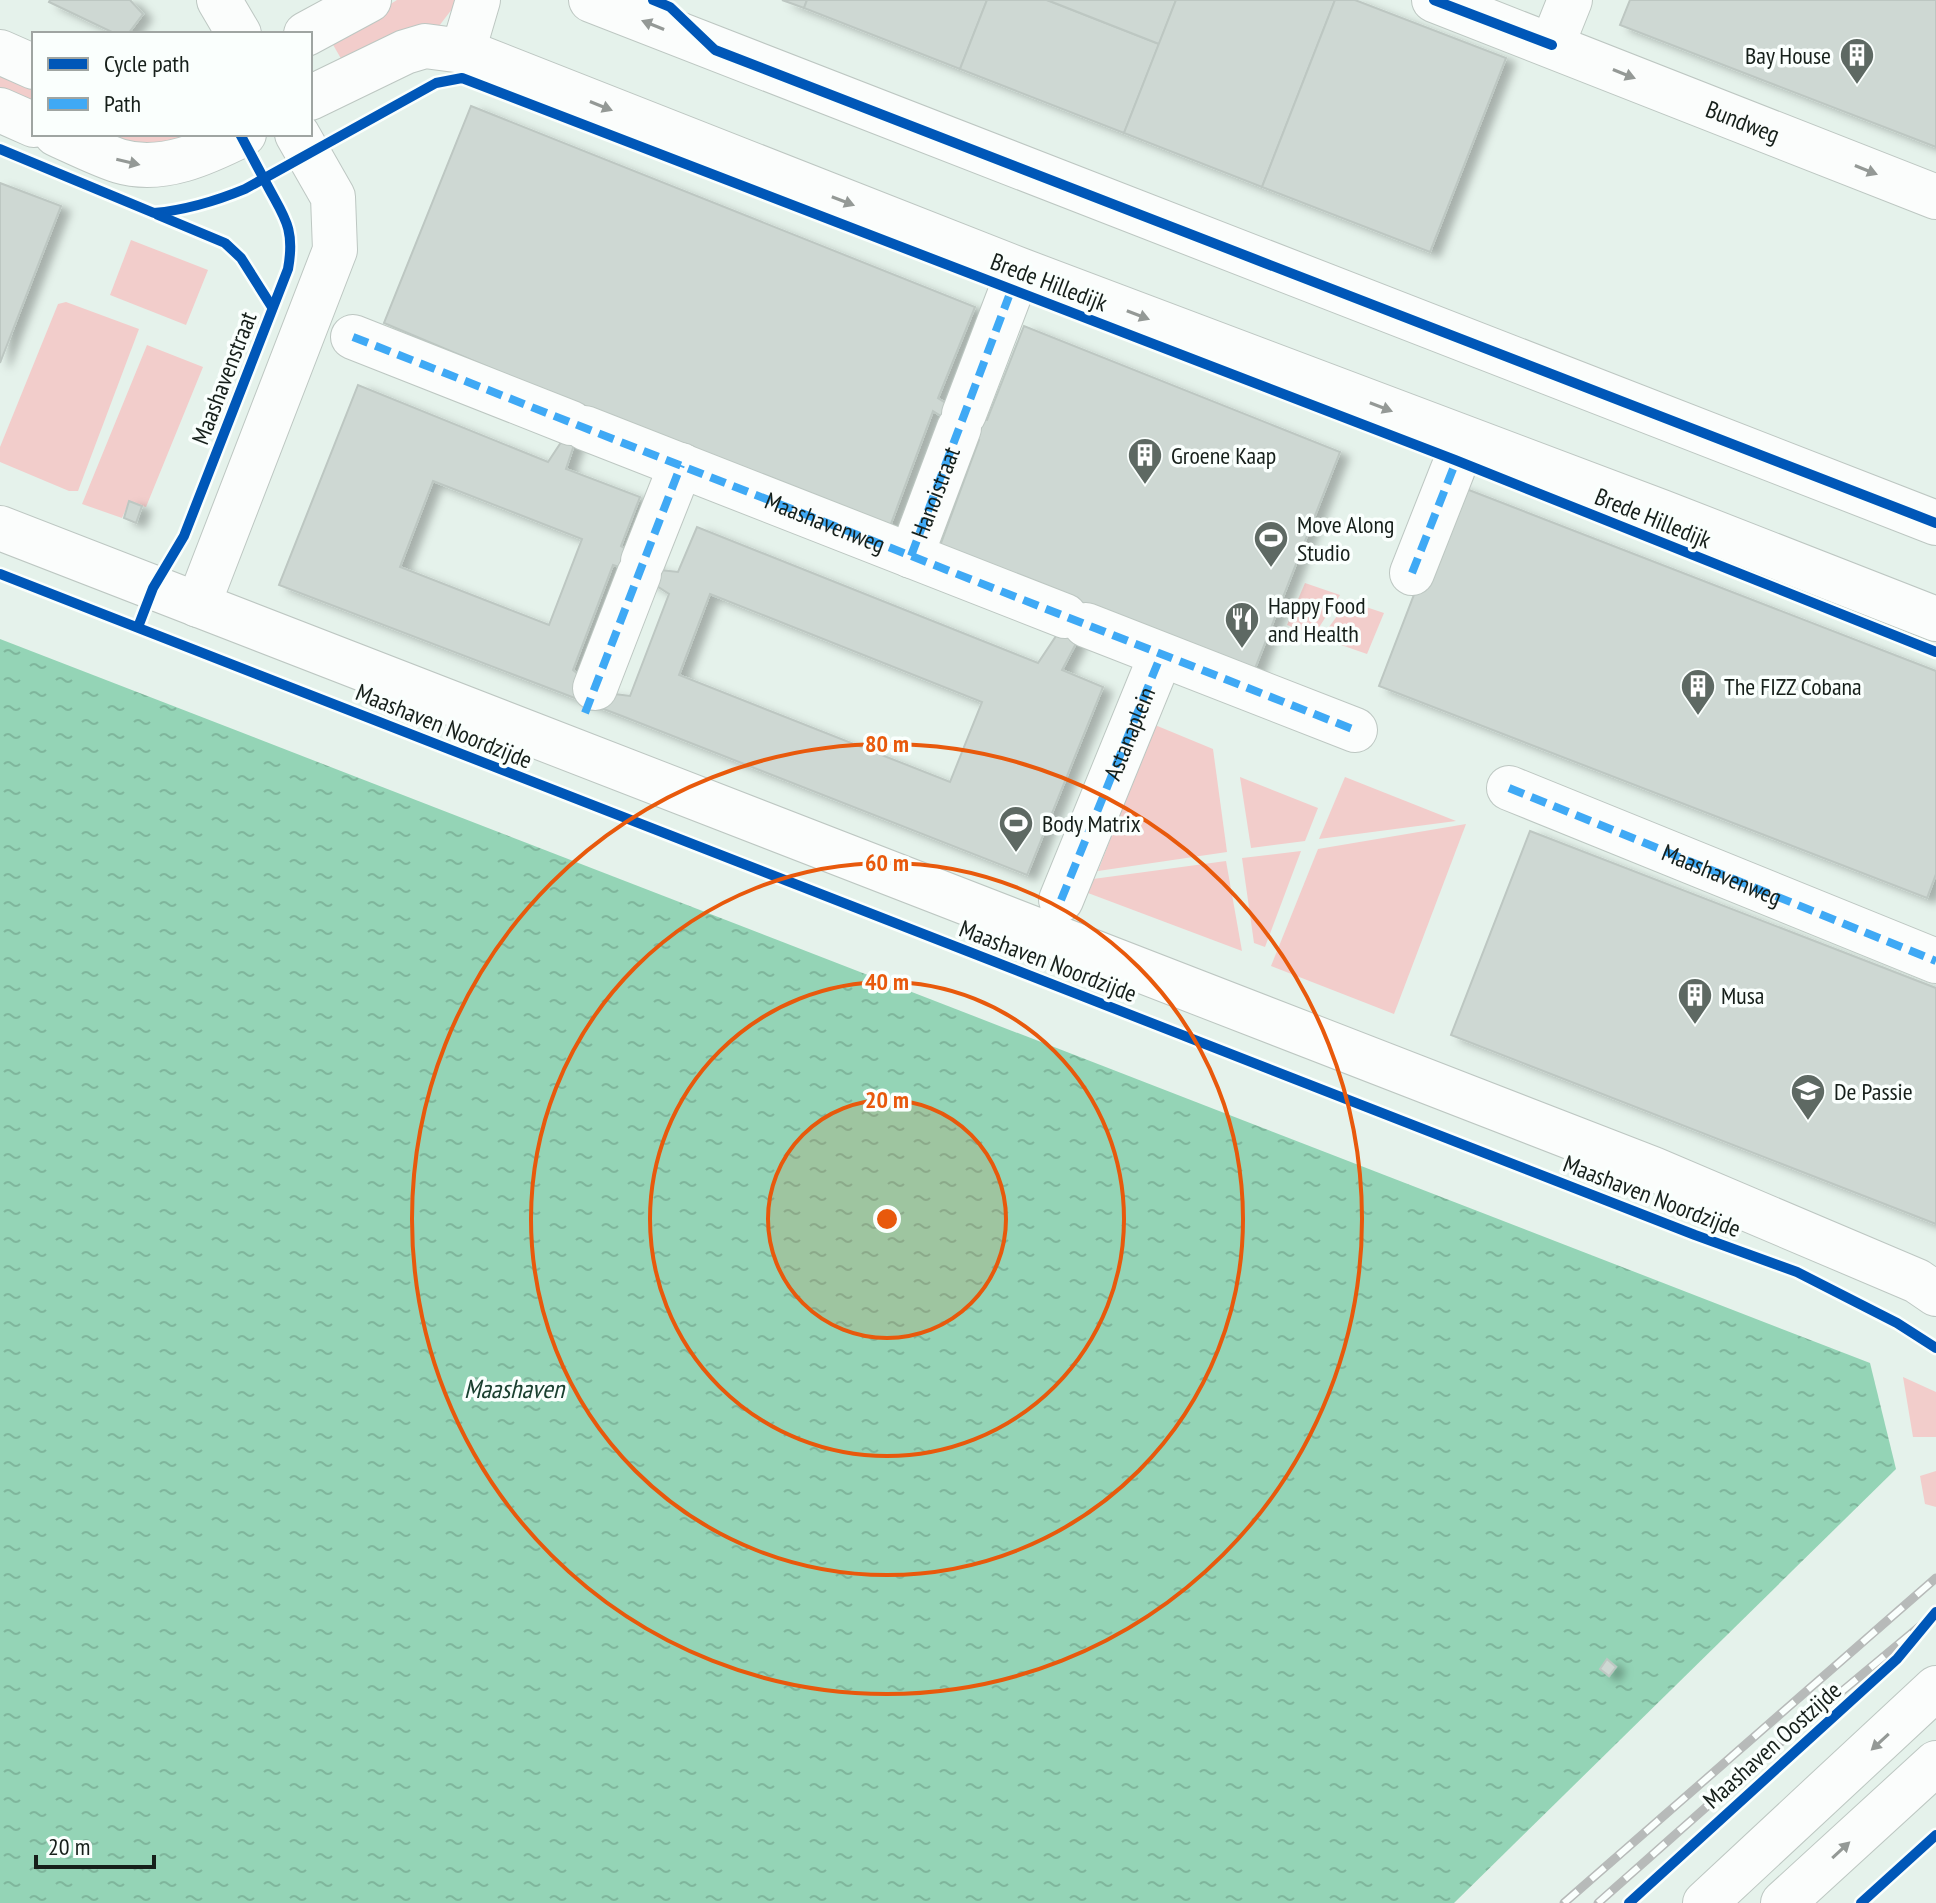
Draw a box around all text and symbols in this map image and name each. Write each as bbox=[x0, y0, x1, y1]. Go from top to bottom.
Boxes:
one-way arrow bbox=[641, 18, 665, 31]
legend bbox=[32, 32, 312, 136]
building icon: Bay House bbox=[1838, 36, 1876, 86]
place label: Bay House bbox=[1745, 40, 1831, 71]
text: Cycle path bbox=[104, 48, 190, 79]
one-way arrow bbox=[1612, 68, 1636, 81]
text: Path bbox=[104, 88, 141, 119]
street label: Bundweg bbox=[1702, 93, 1784, 150]
one-way arrow bbox=[589, 100, 613, 113]
one-way arrow bbox=[116, 156, 141, 169]
one-way arrow bbox=[1854, 164, 1878, 177]
one-way arrow bbox=[831, 195, 855, 208]
street label: Brede Hilledijk bbox=[986, 246, 1112, 319]
street label: Maashavenstraat bbox=[185, 307, 264, 449]
one-way arrow bbox=[1126, 309, 1150, 322]
one-way arrow bbox=[1369, 401, 1393, 414]
building icon: Groene Kaap bbox=[1126, 436, 1164, 486]
place label: Groene Kaap bbox=[1171, 440, 1276, 471]
street label: Hanoistraat bbox=[904, 442, 967, 543]
street label: Brede Hilledijk bbox=[1590, 481, 1716, 556]
street label: Maashavenweg bbox=[761, 485, 890, 560]
place label: Move Along Studio bbox=[1297, 509, 1394, 568]
sports icon: Move Along Studio bbox=[1252, 519, 1290, 569]
place label: Happy Food and Health bbox=[1268, 590, 1366, 649]
restaurant icon: Happy Food and Health bbox=[1223, 600, 1261, 650]
building icon: The FIZZ Cobana bbox=[1679, 667, 1717, 717]
place label: The FIZZ Cobana bbox=[1724, 671, 1862, 702]
street label: Maashaven Noordzijde bbox=[351, 677, 537, 775]
street label: Astanaplein bbox=[1096, 682, 1162, 784]
text: 80 m bbox=[865, 728, 909, 759]
sports icon: Body Matrix bbox=[997, 804, 1035, 854]
place label: Body Matrix bbox=[1042, 808, 1141, 839]
street label: Maashavenweg bbox=[1658, 836, 1787, 913]
text: 60 m bbox=[865, 847, 909, 878]
street label: Maashaven Noordzijde bbox=[955, 913, 1141, 1009]
text: 40 m bbox=[865, 966, 909, 997]
building icon: Musa bbox=[1676, 976, 1714, 1026]
place label: Musa bbox=[1721, 980, 1764, 1011]
school or university icon: De Passie bbox=[1789, 1072, 1827, 1122]
place label: De Passie bbox=[1834, 1076, 1913, 1107]
text: 20 m bbox=[865, 1084, 909, 1115]
street label: Maashaven Noordzijde bbox=[1559, 1148, 1745, 1244]
centre of rings bbox=[873, 1205, 901, 1233]
water label: Maashaven bbox=[464, 1372, 566, 1405]
street label: Maashaven Oostzijde bbox=[1697, 1675, 1847, 1815]
one-way arrow bbox=[1871, 1733, 1890, 1751]
scale bar bbox=[36, 1819, 154, 1869]
text: 20 m bbox=[48, 1831, 90, 1862]
one-way arrow bbox=[1831, 1842, 1850, 1860]

